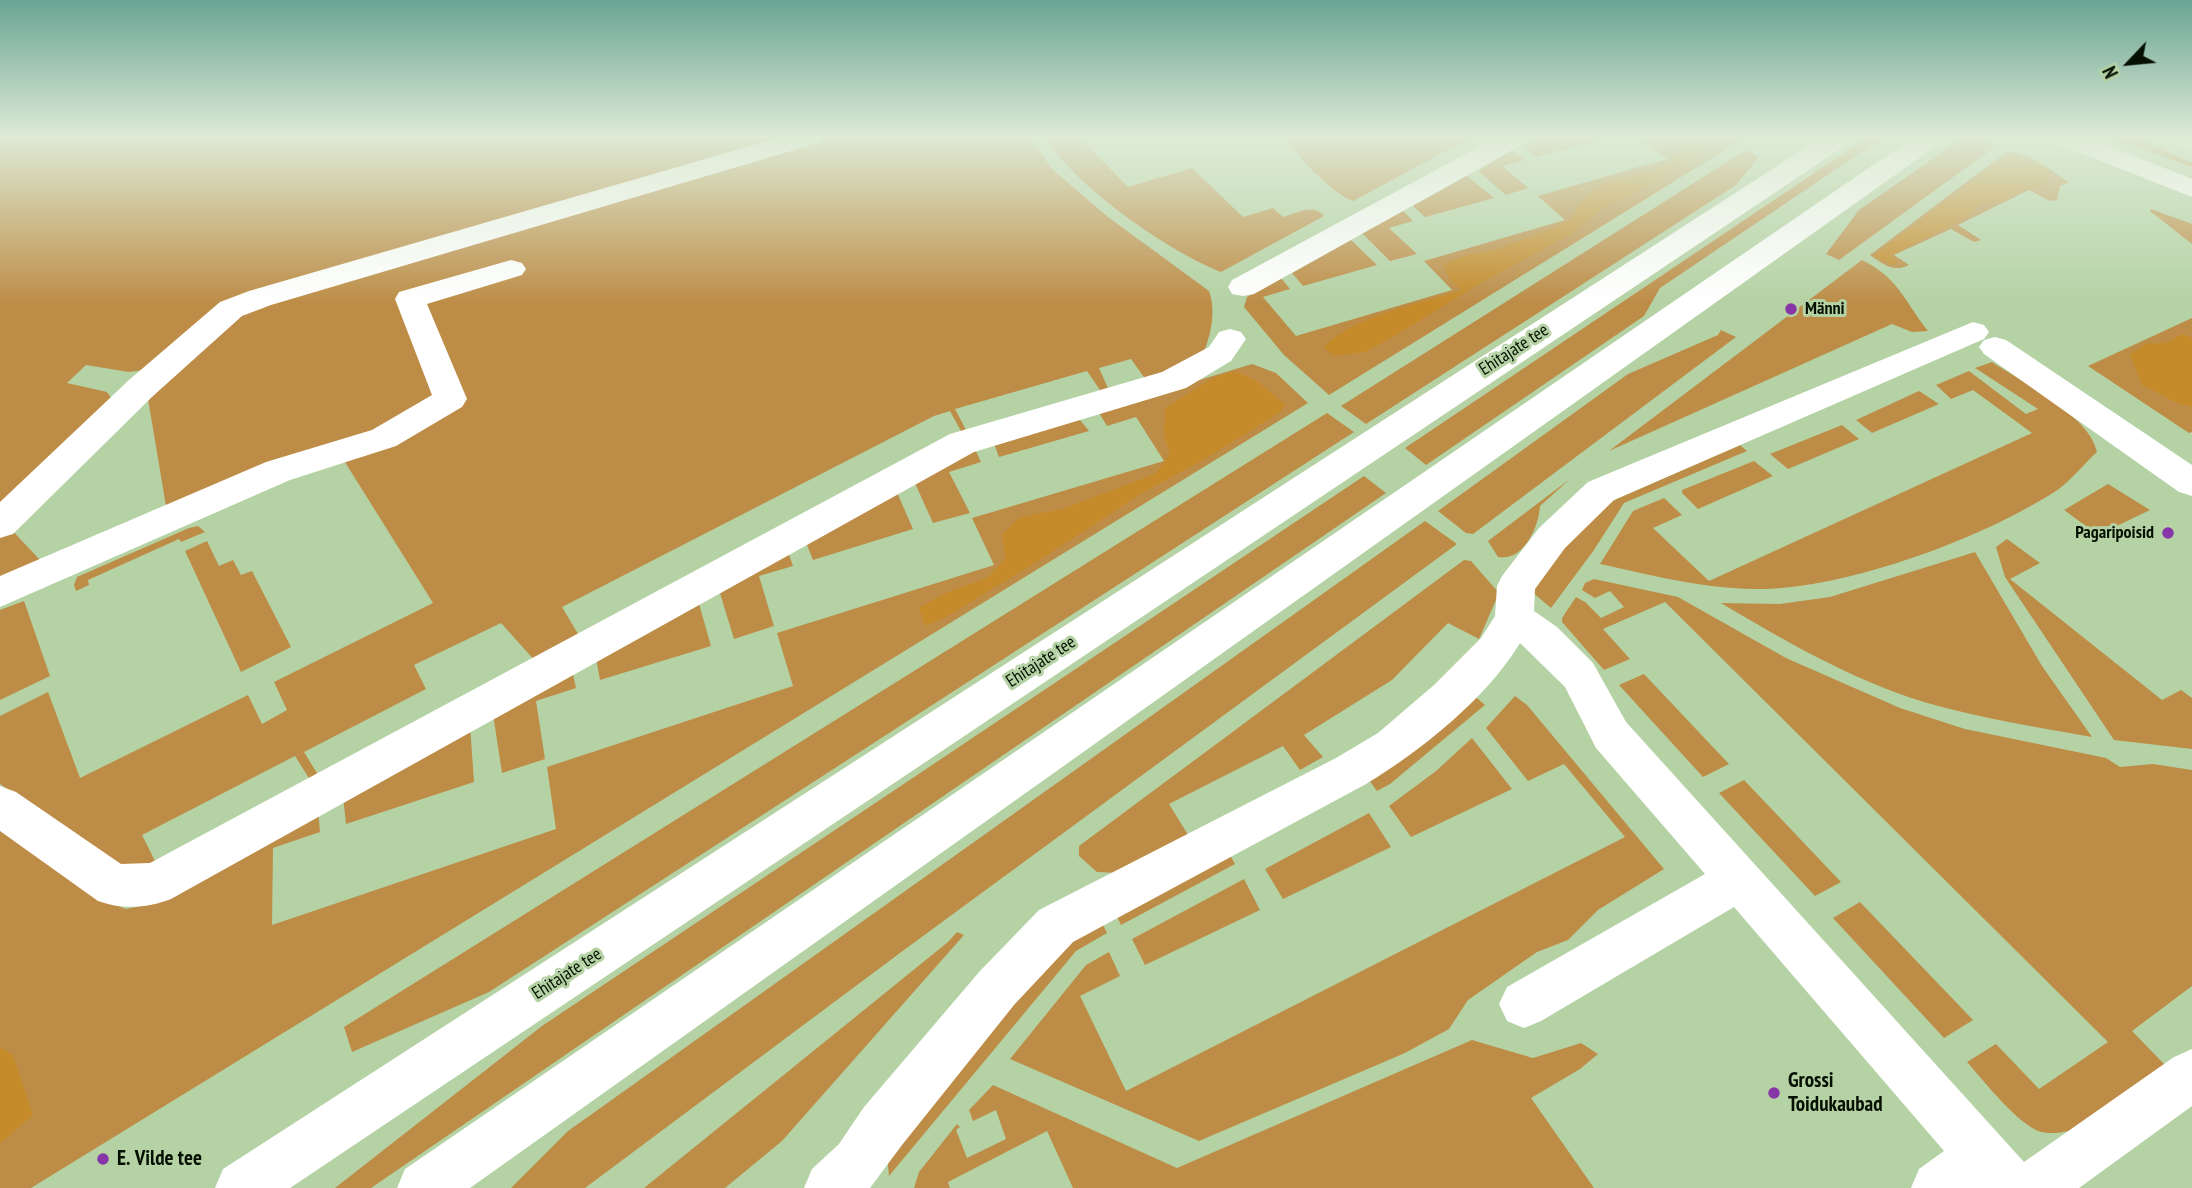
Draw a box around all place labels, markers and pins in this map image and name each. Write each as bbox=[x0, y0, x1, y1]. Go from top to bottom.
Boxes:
place label: Männi bbox=[1805, 298, 1845, 320]
marker: Männi bbox=[1783, 301, 1799, 317]
place label: Pagaripoisid bbox=[2075, 522, 2154, 544]
marker: Pagaripoisid bbox=[2160, 525, 2176, 541]
place label: Grossi Toidukaubad bbox=[1788, 1068, 1883, 1118]
marker: Grossi Toidukaubad bbox=[1766, 1085, 1782, 1101]
place label: E. Vilde tee bbox=[117, 1146, 202, 1172]
marker: E. Vilde tee bbox=[95, 1151, 111, 1167]

